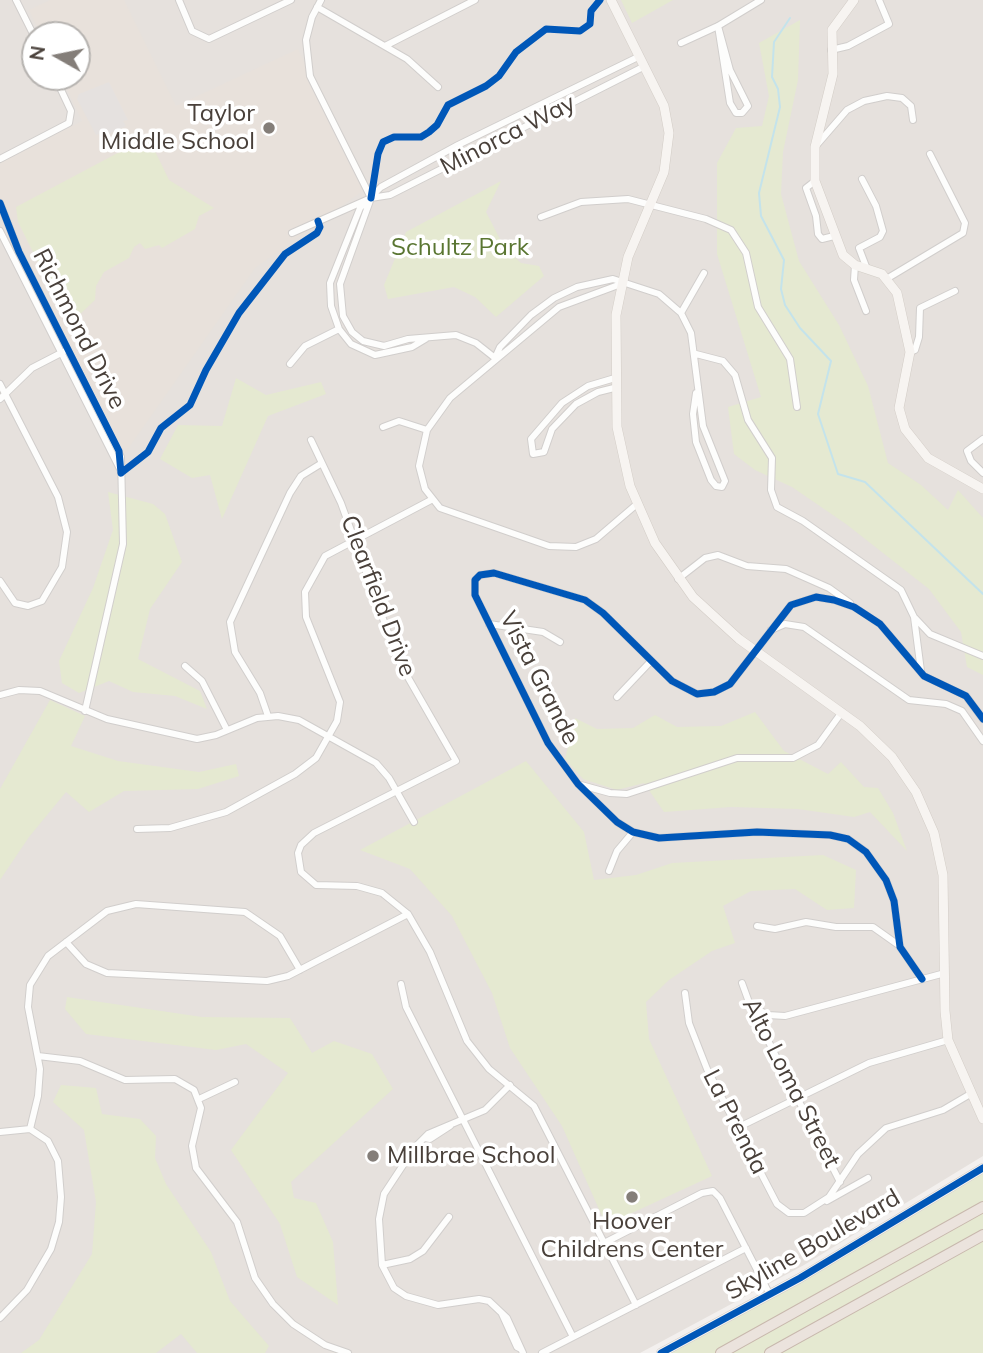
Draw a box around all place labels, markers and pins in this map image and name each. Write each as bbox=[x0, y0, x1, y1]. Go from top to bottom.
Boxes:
place label: Taylor Middle School bbox=[101, 100, 255, 156]
marker: Taylor Middle School bbox=[261, 120, 277, 136]
place label: Millbrae School bbox=[387, 1142, 555, 1170]
marker: Millbrae School bbox=[365, 1148, 381, 1164]
marker: Hoover Childrens Center bbox=[624, 1189, 640, 1205]
place label: Hoover Childrens Center bbox=[541, 1208, 723, 1264]

